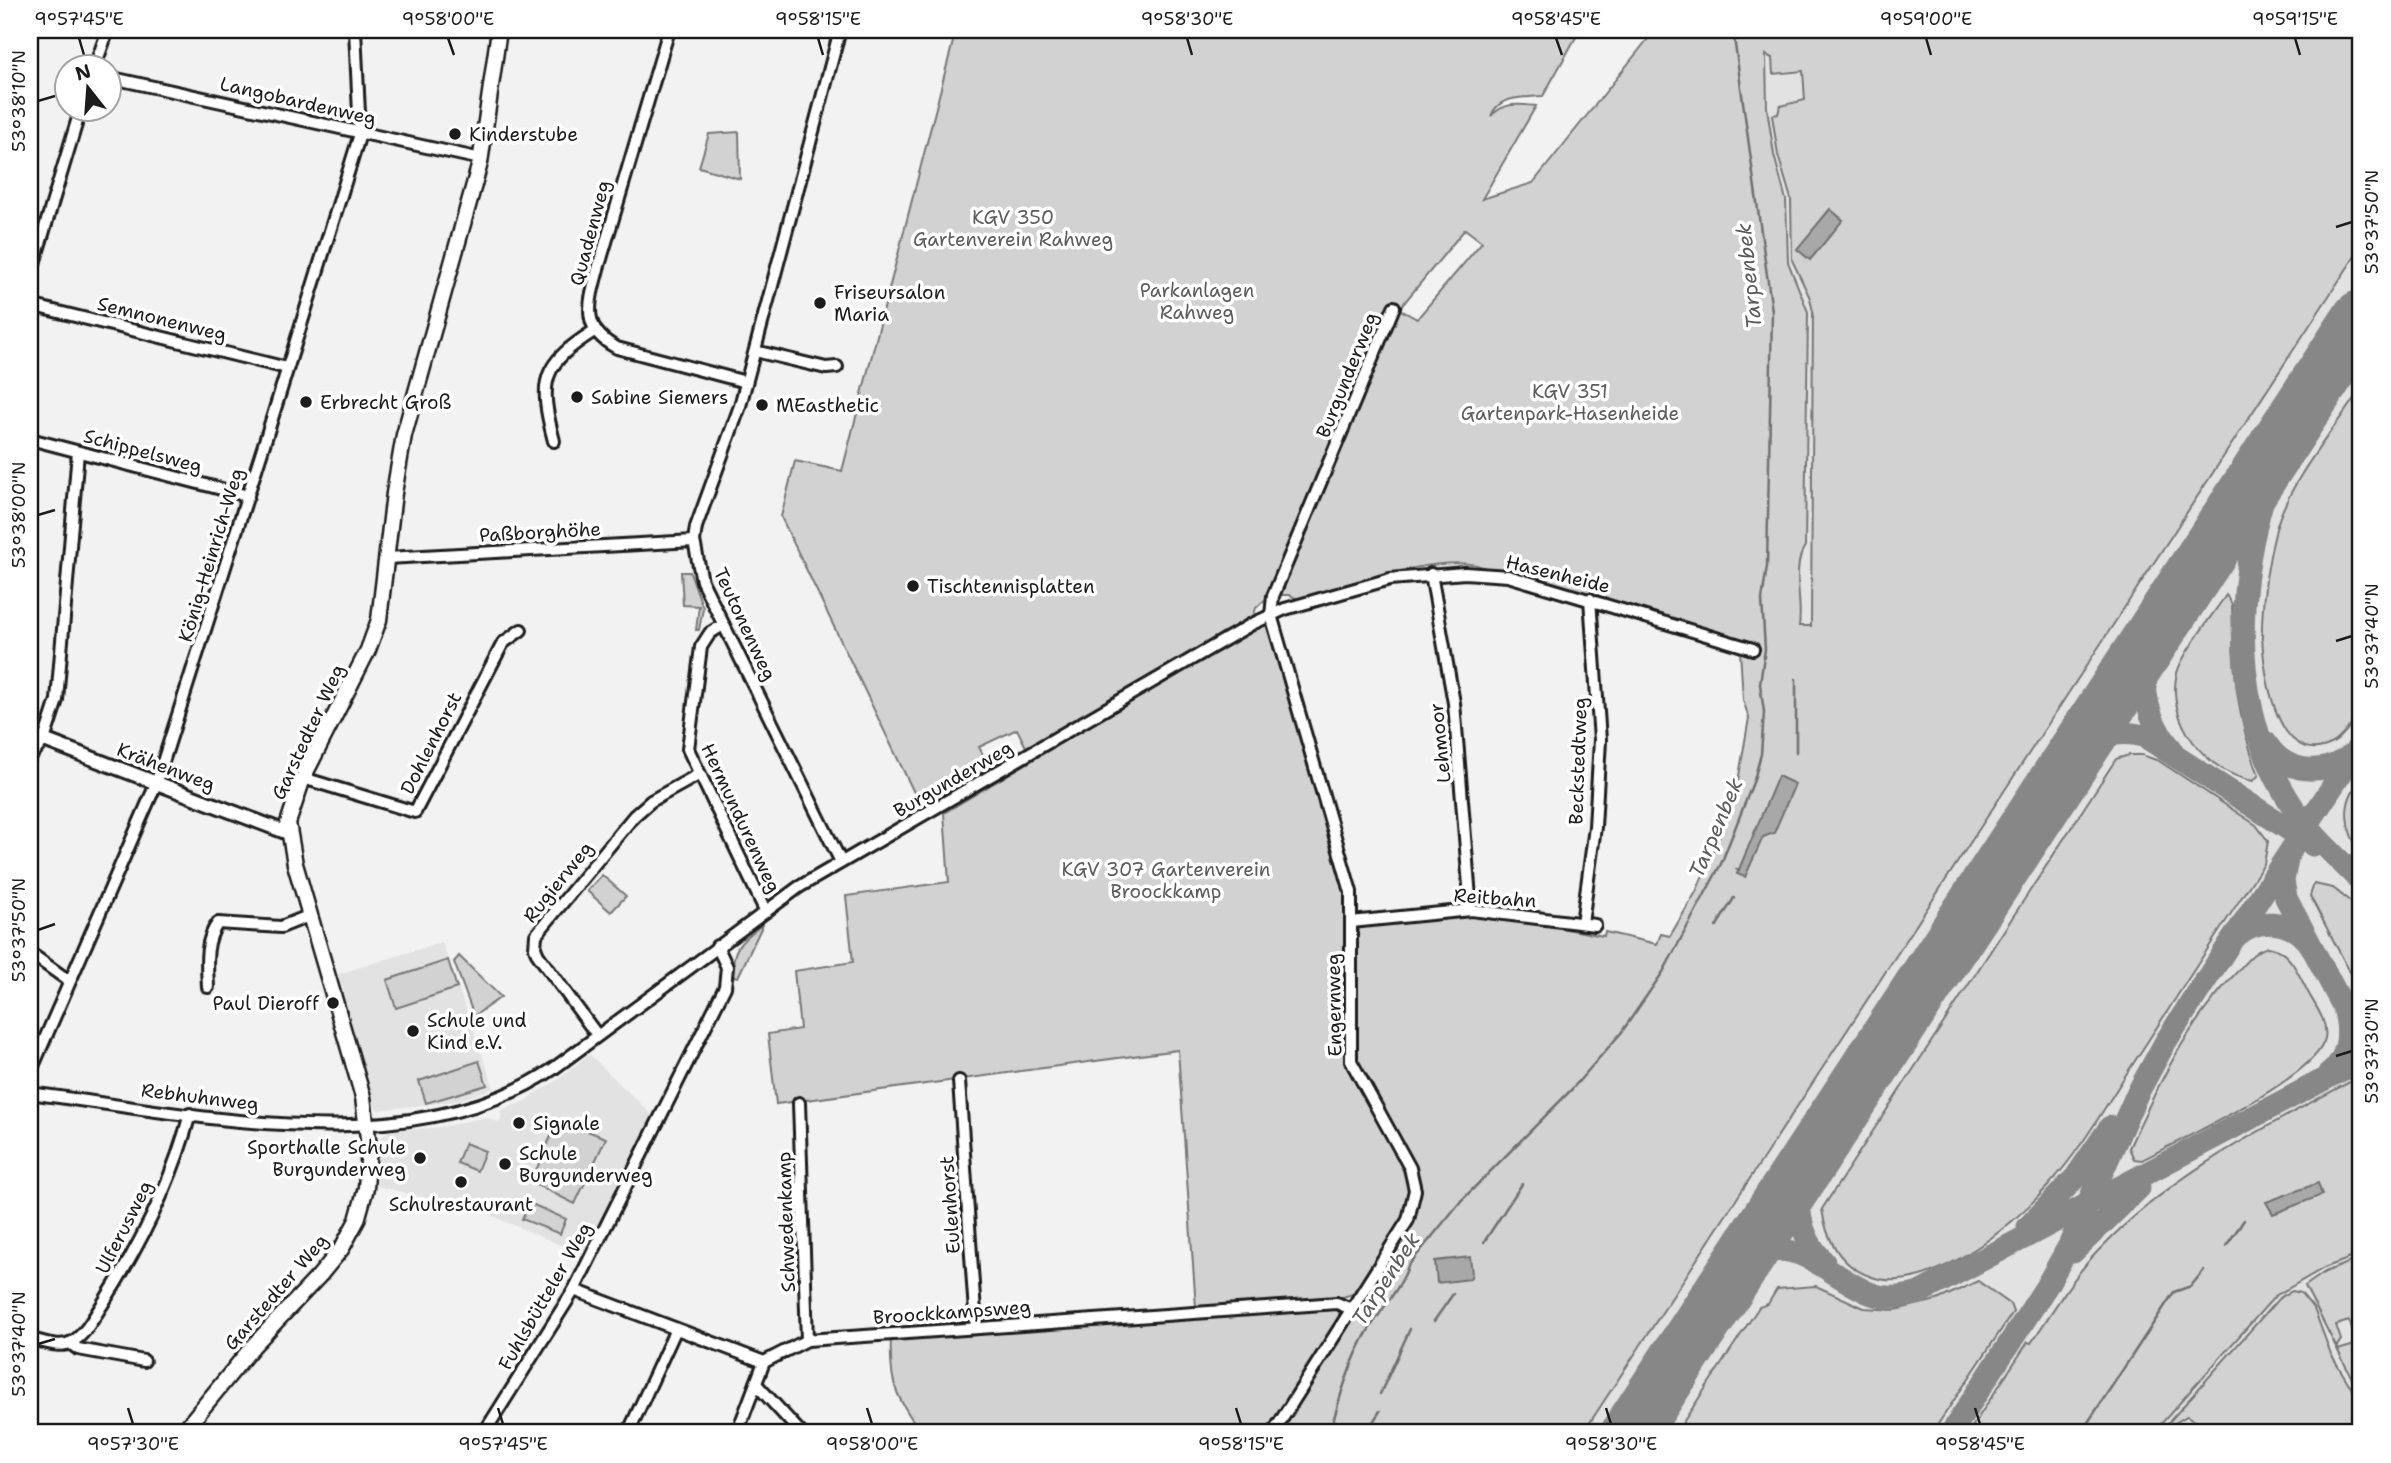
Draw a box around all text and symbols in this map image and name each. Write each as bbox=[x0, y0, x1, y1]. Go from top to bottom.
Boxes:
text: 9°57'45"E bbox=[34, 7, 124, 31]
text: 9°58'00"E bbox=[402, 7, 494, 31]
text: 9°58'15"E bbox=[775, 7, 861, 31]
text: 9°58'30"E bbox=[1141, 7, 1233, 31]
text: 9°58'45"E bbox=[1511, 7, 1601, 31]
text: 9°59'00"E bbox=[1880, 7, 1972, 31]
text: 9°59'15"E bbox=[2252, 7, 2338, 31]
text: 53°38'10"N bbox=[7, 50, 31, 152]
north arrow bbox=[52, 52, 122, 122]
text: N bbox=[72, 58, 94, 86]
street label: Langobardenweg bbox=[217, 71, 379, 131]
place label: Kinderstube bbox=[469, 122, 578, 147]
marker: Kinderstube bbox=[447, 126, 463, 142]
text: 53°37'50"N bbox=[2360, 170, 2384, 274]
street label: Quadenweg bbox=[564, 177, 616, 289]
park label: KGV 350 Gartenverein Rahweg bbox=[913, 205, 1113, 252]
water label: Tarpenbek bbox=[1730, 222, 1768, 330]
park label: Parkanlagen Rahweg bbox=[1140, 278, 1254, 325]
place label: Friseursalon Maria bbox=[834, 280, 945, 327]
street label: Semnonenweg bbox=[95, 291, 229, 347]
marker: Friseursalon Maria bbox=[812, 295, 828, 311]
street label: Burgunderweg bbox=[1310, 308, 1384, 442]
park label: KGV 351 Gartenpark-Hasenheide bbox=[1461, 379, 1679, 426]
place label: Sabine Siemers bbox=[591, 385, 728, 410]
marker: Sabine Siemers bbox=[569, 389, 585, 405]
place label: Erbrecht Groß bbox=[320, 390, 451, 415]
place label: MEasthetic bbox=[776, 393, 879, 418]
marker: Erbrecht Groß bbox=[298, 394, 314, 410]
marker: MEasthetic bbox=[754, 397, 770, 413]
street label: Schippelsweg bbox=[81, 423, 205, 479]
text: 53°38'00"N bbox=[7, 462, 31, 568]
street label: König-Heinrich-Weg bbox=[173, 465, 249, 645]
street label: Paßborghöhe bbox=[478, 516, 602, 548]
street label: Hasenheide bbox=[1503, 549, 1613, 599]
street label: Teutonenweg bbox=[708, 563, 782, 685]
place label: Tischtennisplatten bbox=[927, 574, 1095, 599]
marker: Tischtennisplatten bbox=[905, 578, 921, 594]
text: 53°37'40"N bbox=[2360, 583, 2384, 689]
street label: Garstedter Weg bbox=[266, 660, 350, 804]
street label: Dohlenhorst bbox=[395, 688, 467, 798]
street label: Beckstedtweg bbox=[1563, 697, 1593, 825]
street label: Lehmoor bbox=[1423, 702, 1457, 784]
street label: Burgunderweg bbox=[889, 735, 1017, 823]
street label: Krähenweg bbox=[113, 737, 219, 797]
street label: Hermundurenweg bbox=[695, 739, 787, 897]
water label: Tarpenbek bbox=[1682, 774, 1750, 882]
street label: Rugierweg bbox=[518, 836, 598, 928]
park label: KGV 307 Gartenverein Broockkamp bbox=[1062, 857, 1270, 904]
text: 53°37'50"N bbox=[7, 878, 31, 982]
street label: Reitbahn bbox=[1453, 883, 1537, 913]
street label: Engernweg bbox=[1321, 953, 1347, 1057]
place label: Paul Dieroff bbox=[212, 991, 320, 1016]
marker: Paul Dieroff bbox=[325, 995, 341, 1011]
text: 53°37'30"N bbox=[2360, 998, 2384, 1104]
place label: Schule und Kind e.V. bbox=[427, 1008, 527, 1055]
marker: Schule und Kind e.V. bbox=[405, 1023, 421, 1039]
street label: Rebhuhnweg bbox=[140, 1077, 260, 1117]
place label: Signale bbox=[533, 1111, 600, 1136]
marker: Signale bbox=[511, 1115, 527, 1131]
place label: Sporthalle Schule Burgunderweg bbox=[247, 1135, 406, 1182]
place label: Schule Burgunderweg bbox=[519, 1141, 653, 1188]
marker: Sporthalle Schule Burgunderweg bbox=[412, 1150, 428, 1166]
street label: Schwedenkamp bbox=[771, 1151, 801, 1293]
street label: Eulenhorst bbox=[934, 1155, 966, 1255]
marker: Schule Burgunderweg bbox=[497, 1156, 513, 1172]
marker: Schulrestaurant bbox=[453, 1174, 469, 1190]
street label: Ulferusweg bbox=[90, 1176, 158, 1278]
place label: Schulrestaurant bbox=[389, 1192, 533, 1217]
street label: Fuhlsbütteler Weg bbox=[492, 1218, 598, 1374]
water label: Tarpenbek bbox=[1345, 1227, 1427, 1331]
street label: Garstedter Weg bbox=[218, 1228, 334, 1356]
text: 53°37'40"N bbox=[7, 1291, 31, 1397]
street label: Broockkampsweg bbox=[872, 1294, 1032, 1330]
text: 9°57'30"E bbox=[87, 1432, 179, 1456]
text: 9°57'45"E bbox=[458, 1432, 548, 1456]
text: 9°58'00"E bbox=[826, 1432, 918, 1456]
text: 9°58'15"E bbox=[1198, 1432, 1284, 1456]
text: 9°58'30"E bbox=[1565, 1432, 1657, 1456]
text: 9°58'45"E bbox=[1935, 1432, 2025, 1456]

